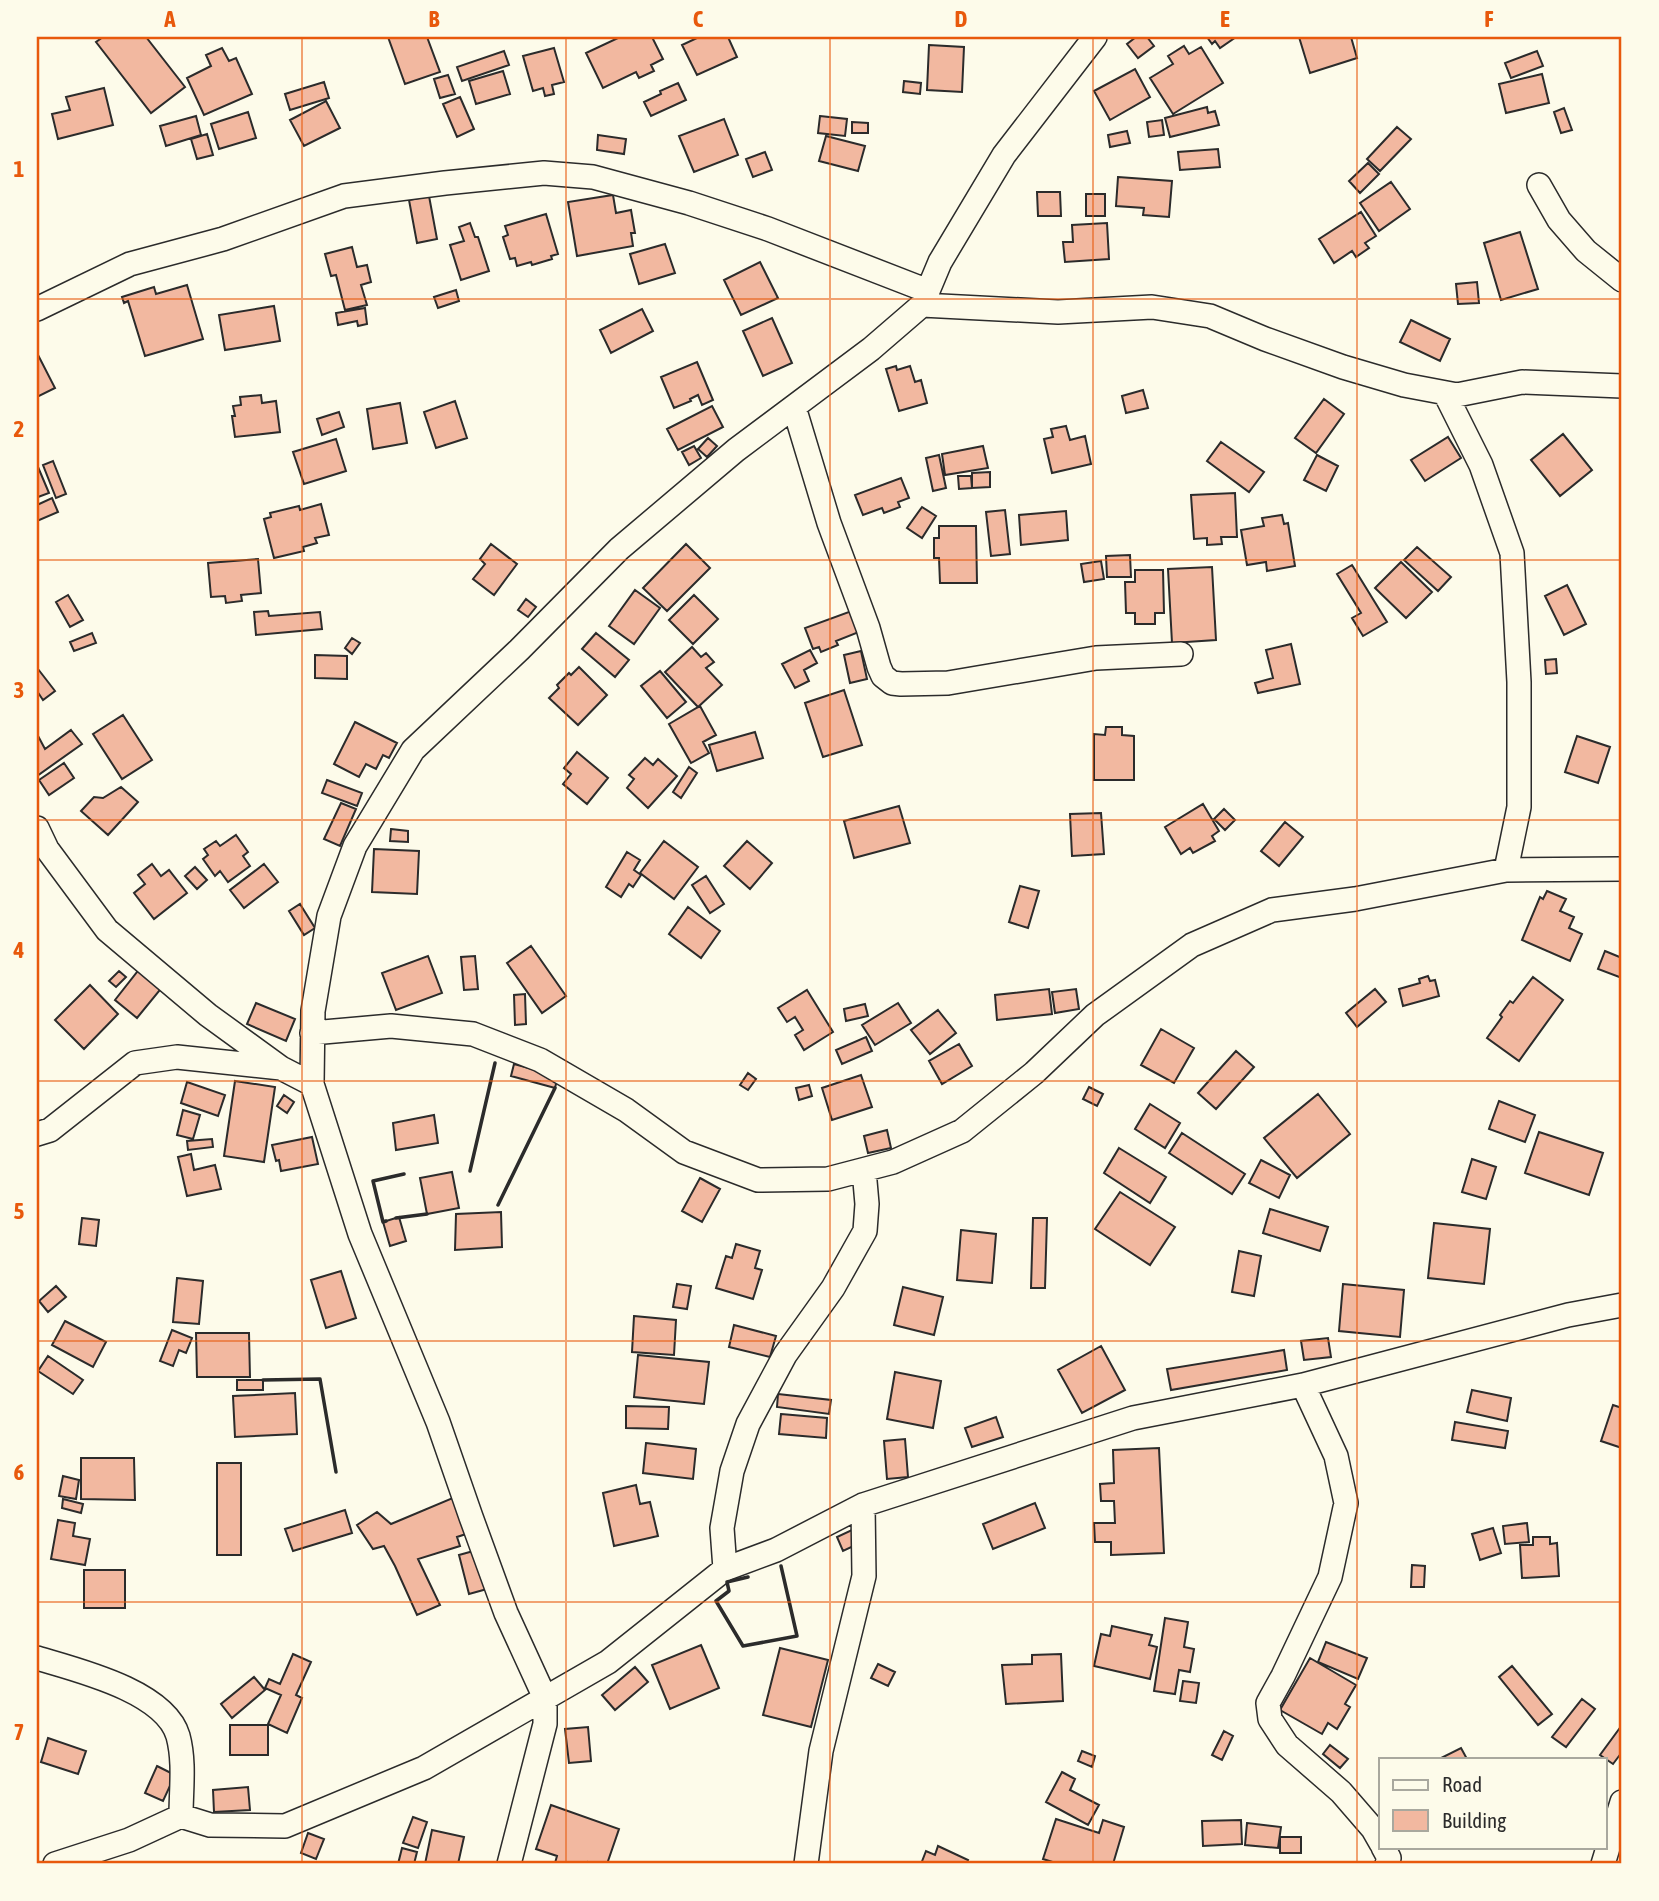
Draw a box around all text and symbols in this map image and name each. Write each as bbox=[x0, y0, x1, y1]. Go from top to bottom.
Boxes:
text: A bbox=[163, 6, 176, 32]
text: B bbox=[429, 6, 440, 32]
text: C bbox=[693, 6, 704, 32]
text: D bbox=[955, 6, 968, 32]
text: E bbox=[1220, 6, 1230, 32]
text: F bbox=[1484, 6, 1494, 32]
text: 1 bbox=[14, 156, 25, 182]
text: 2 bbox=[14, 416, 24, 442]
text: 3 bbox=[14, 677, 24, 703]
text: 4 bbox=[13, 937, 25, 963]
text: 5 bbox=[14, 1198, 25, 1224]
text: 6 bbox=[14, 1459, 25, 1485]
text: 7 bbox=[14, 1719, 24, 1745]
legend bbox=[1379, 1758, 1606, 1848]
text: Road bbox=[1442, 1772, 1482, 1796]
text: Building bbox=[1442, 1808, 1506, 1832]

